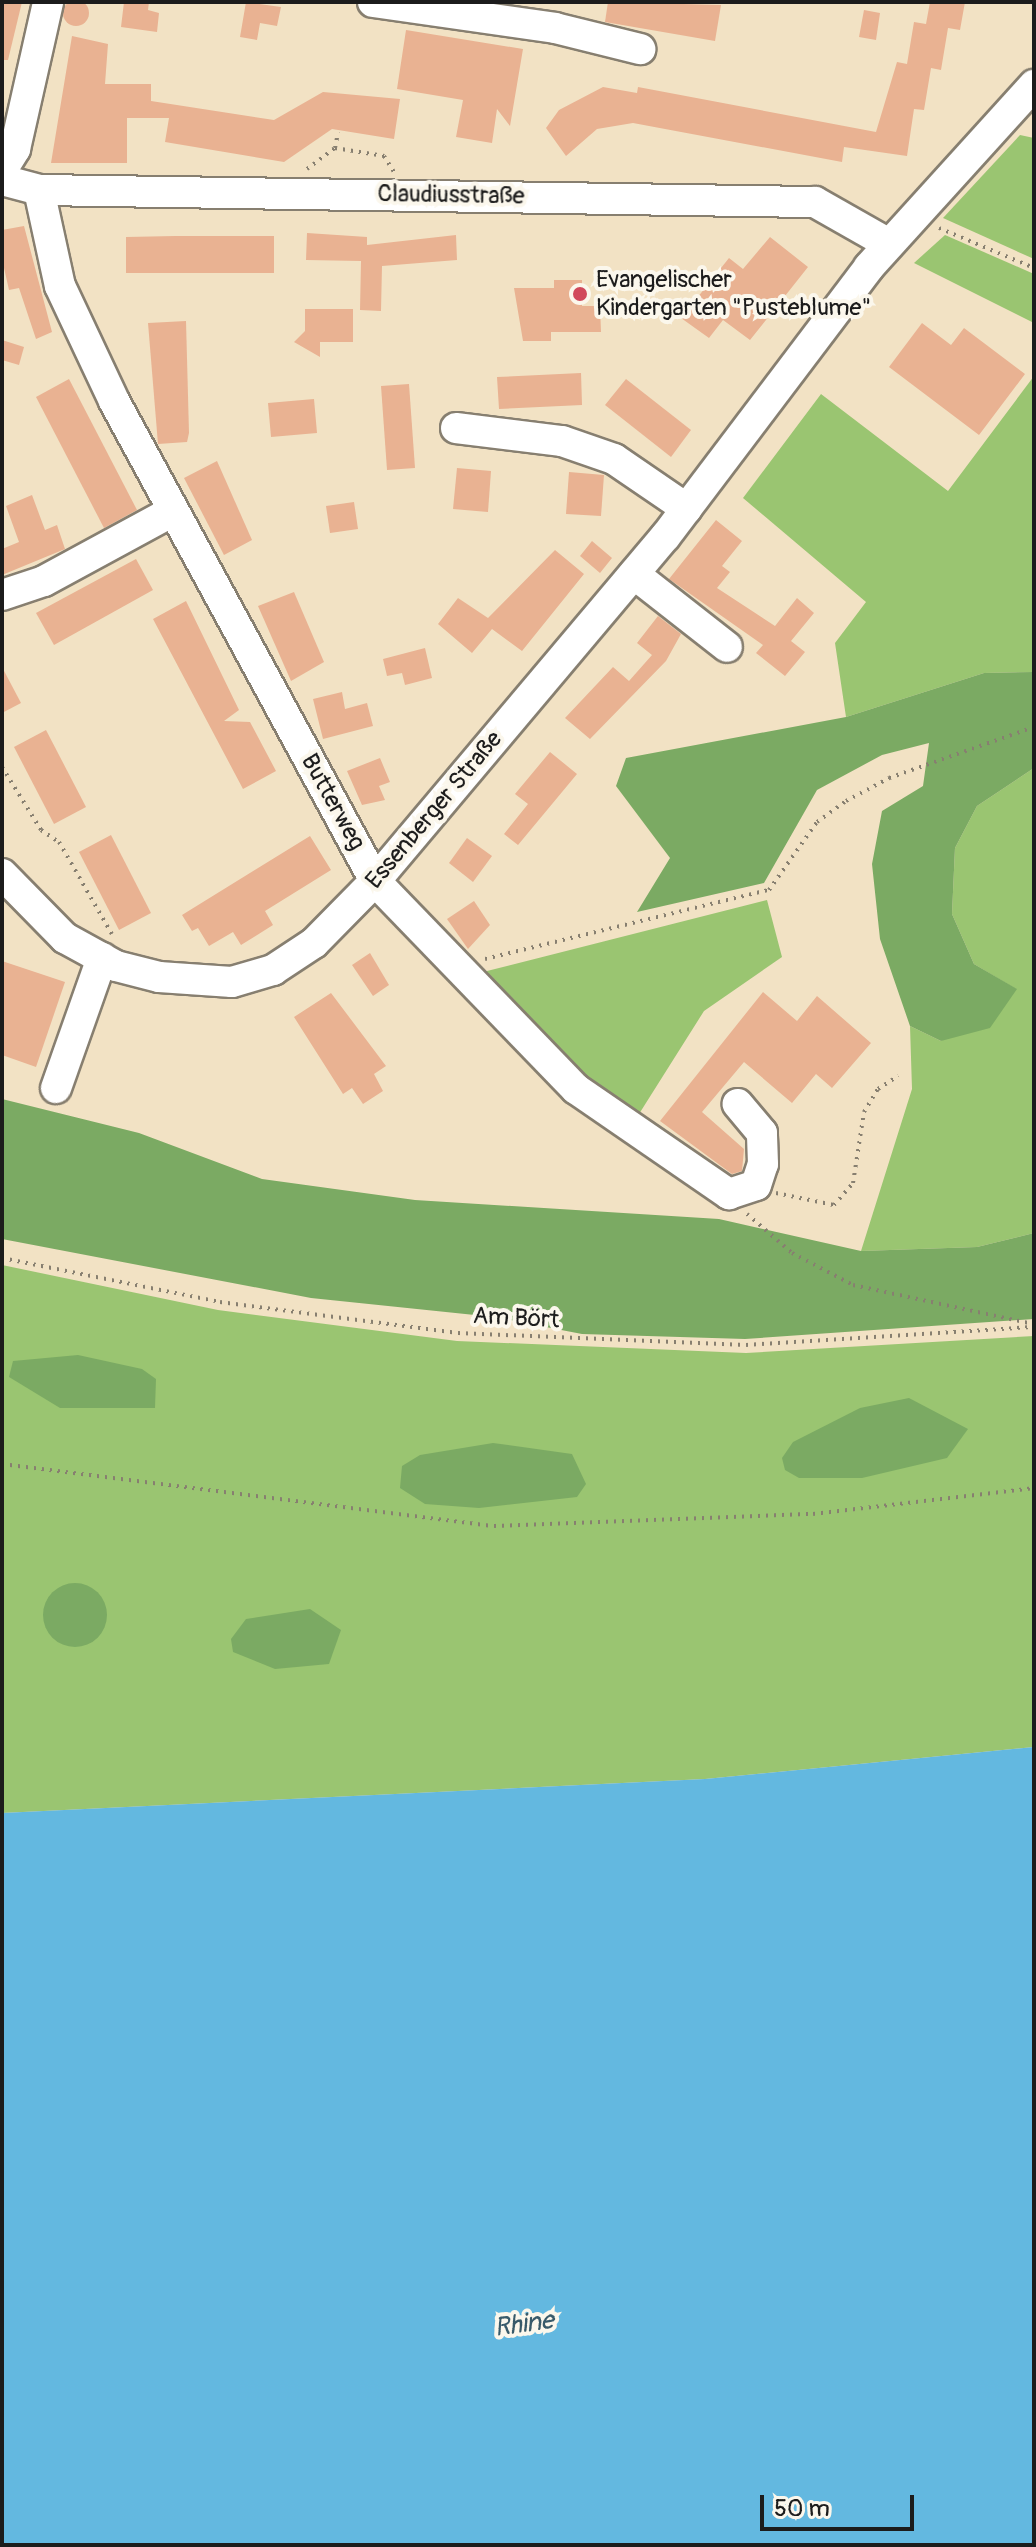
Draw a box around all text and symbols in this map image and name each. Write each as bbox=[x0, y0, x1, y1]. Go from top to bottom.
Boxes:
street label: Claudiusstraße bbox=[377, 179, 525, 211]
place label: Evangelischer Kindergarten "Pusteblume" bbox=[596, 266, 871, 322]
marker: Evangelischer Kindergarten "Pusteblume" bbox=[571, 285, 589, 303]
street label: Essenberger Straße bbox=[360, 725, 508, 895]
street label: Butterweg bbox=[295, 749, 371, 855]
street label: Am Bört bbox=[472, 1301, 560, 1335]
water label: Rhine bbox=[492, 2305, 556, 2345]
scale bar bbox=[764, 2479, 918, 2529]
text: 50 m bbox=[774, 2494, 830, 2523]

